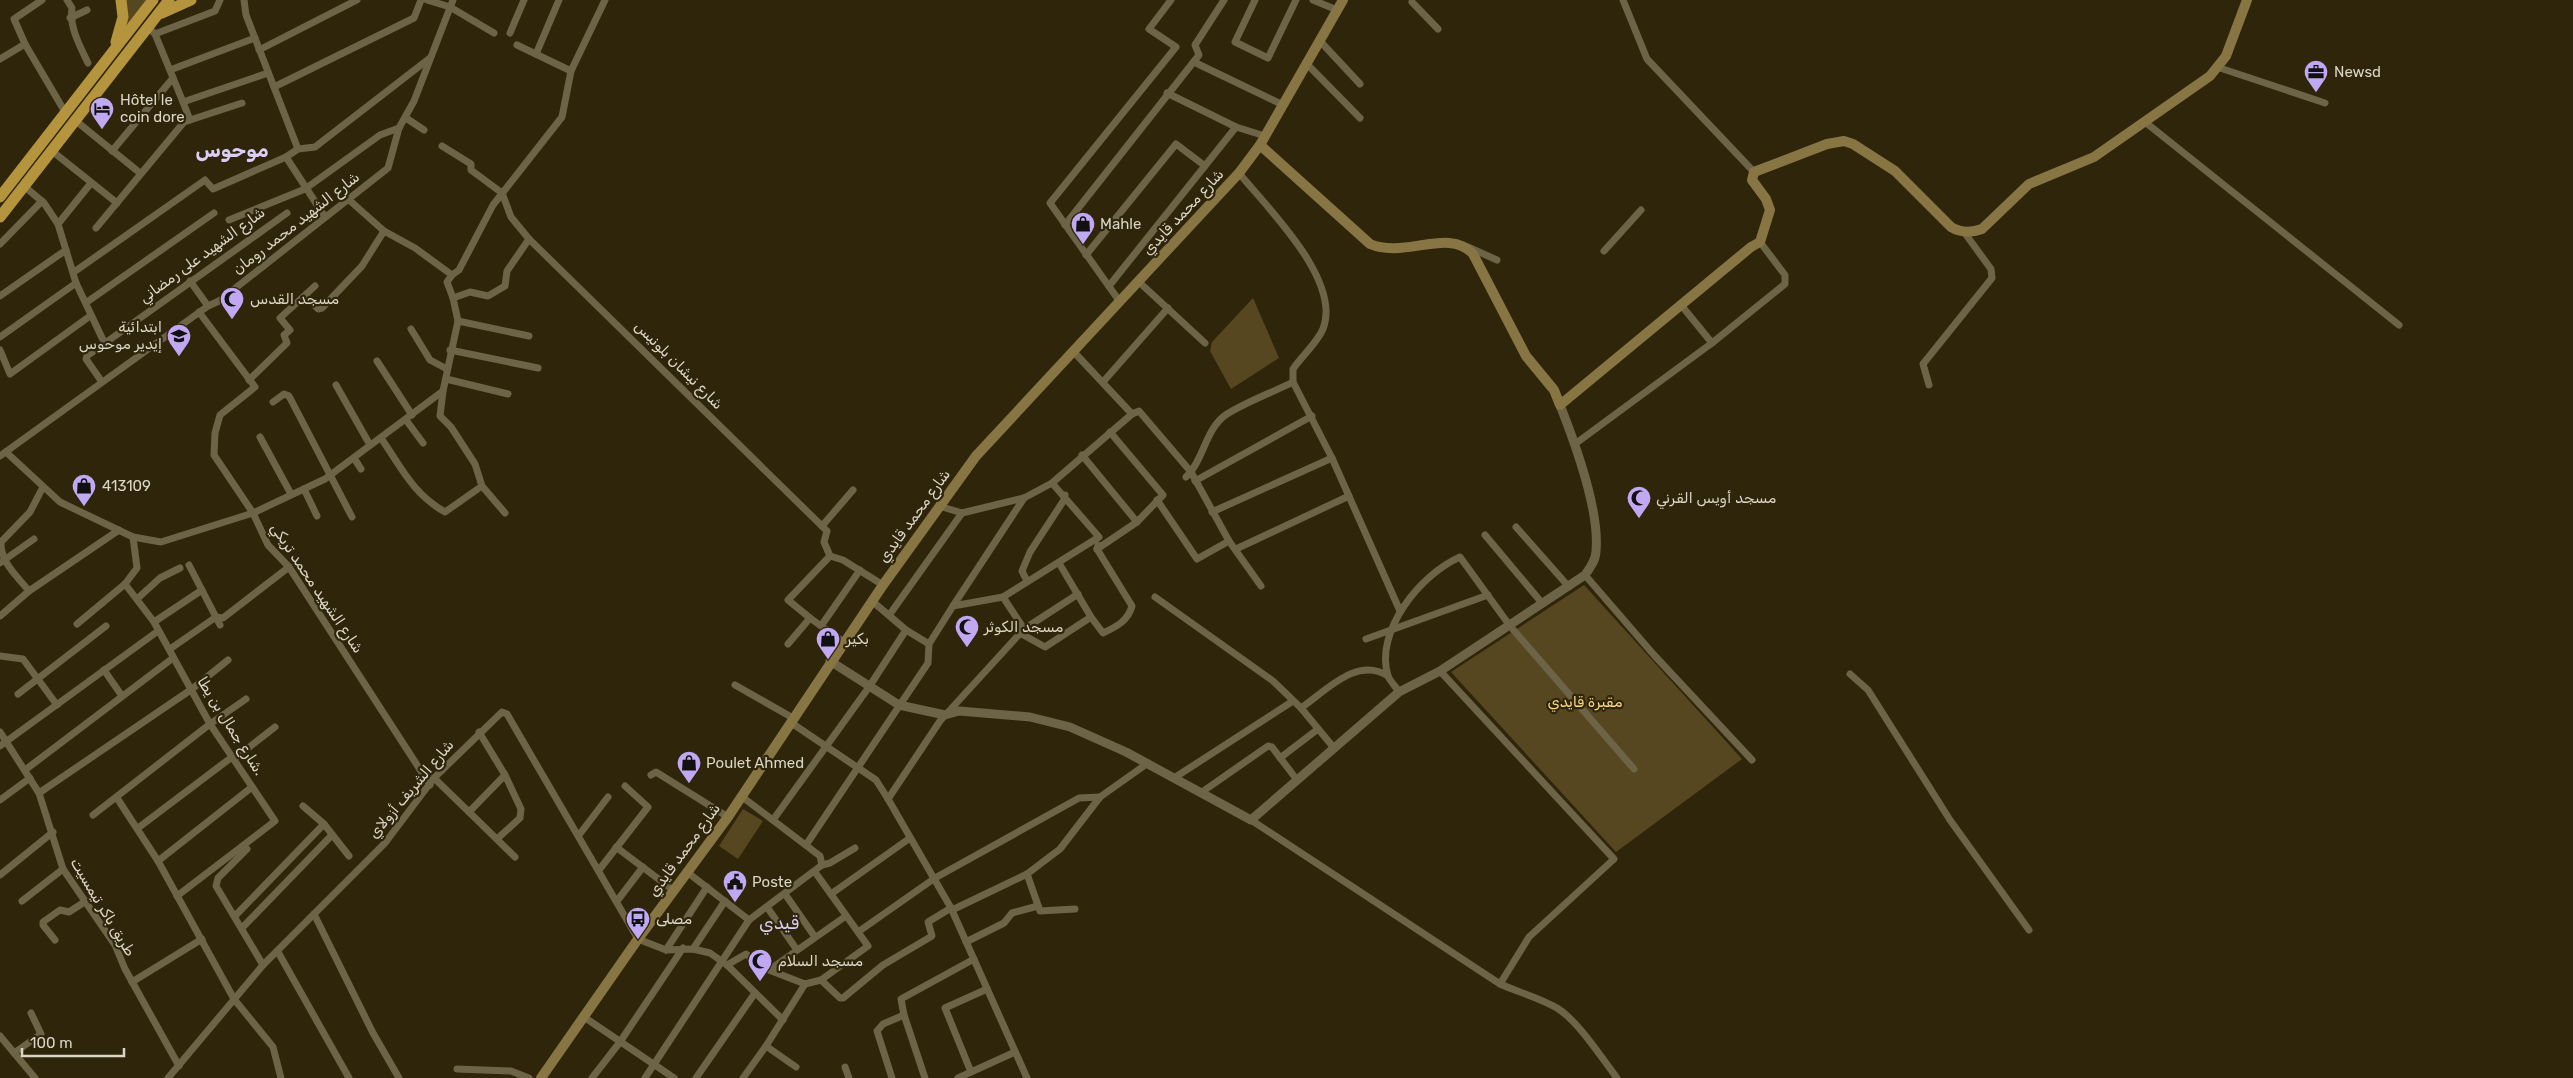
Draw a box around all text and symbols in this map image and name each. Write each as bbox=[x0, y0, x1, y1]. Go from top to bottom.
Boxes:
office icon: Newsd bbox=[2303, 59, 2329, 93]
place label: Newsd bbox=[2334, 63, 2381, 81]
place label: Hôtel le coin dore bbox=[120, 91, 185, 126]
hotel icon: Hôtel le coin dore bbox=[89, 96, 115, 130]
district label: موحوس bbox=[195, 138, 269, 162]
street label: شارع محمد قايدي bbox=[1139, 165, 1229, 260]
street label: شارع الشهيد محمد رومان bbox=[229, 168, 364, 280]
street label: شارع الشهيد على رمضاني bbox=[135, 203, 270, 309]
shop icon: Mahle bbox=[1070, 211, 1096, 245]
place label: Mahle bbox=[1100, 215, 1141, 233]
mosque icon: مسجد القدس bbox=[219, 286, 245, 320]
place label: مسجد القدس bbox=[250, 290, 339, 308]
street label: شارع نيشان بلونيس bbox=[630, 317, 727, 414]
place label: ابتدائية إيدير موحوس bbox=[79, 318, 162, 353]
school or university icon: ابتدائية إيدير موحوس bbox=[166, 323, 192, 357]
street label: شارع محمد قايدي bbox=[874, 466, 956, 567]
shop icon: 413109 bbox=[71, 473, 97, 507]
place label: 413109 bbox=[102, 477, 151, 495]
mosque icon: مسجد أويس القرني bbox=[1626, 485, 1652, 519]
place label: مسجد أويس القرني bbox=[1656, 489, 1776, 510]
street label: شارع الشهيد محمد تريكي bbox=[264, 519, 367, 658]
mosque icon: مسجد الكوثر bbox=[954, 614, 980, 648]
place label: مسجد الكوثر bbox=[983, 618, 1063, 636]
shop icon: بكير bbox=[815, 626, 841, 660]
place label: بكير bbox=[845, 630, 869, 648]
street label: شارع جمال بن يطا. bbox=[192, 673, 269, 780]
park label: مقبرة قايدي bbox=[1548, 693, 1622, 712]
street label: شارع الشريف أزولاي bbox=[365, 736, 459, 843]
shop icon: Poulet Ahmed bbox=[676, 750, 702, 784]
place label: Poulet Ahmed bbox=[706, 754, 804, 772]
street label: شارع محمد قايدي bbox=[644, 800, 726, 901]
street label: طريق باكر تيمسيت bbox=[67, 855, 139, 959]
public building icon: Poste bbox=[722, 869, 748, 903]
place label: Poste bbox=[752, 873, 792, 891]
bus stop icon: مصلى bbox=[625, 906, 651, 940]
place label: مصلى bbox=[656, 910, 692, 928]
district label: قيدي bbox=[759, 912, 799, 935]
mosque icon: مسجد السلام bbox=[747, 948, 773, 982]
place label: مسجد السلام bbox=[778, 952, 863, 971]
scale bar bbox=[22, 1026, 125, 1058]
text: 100 m bbox=[30, 1034, 72, 1052]

